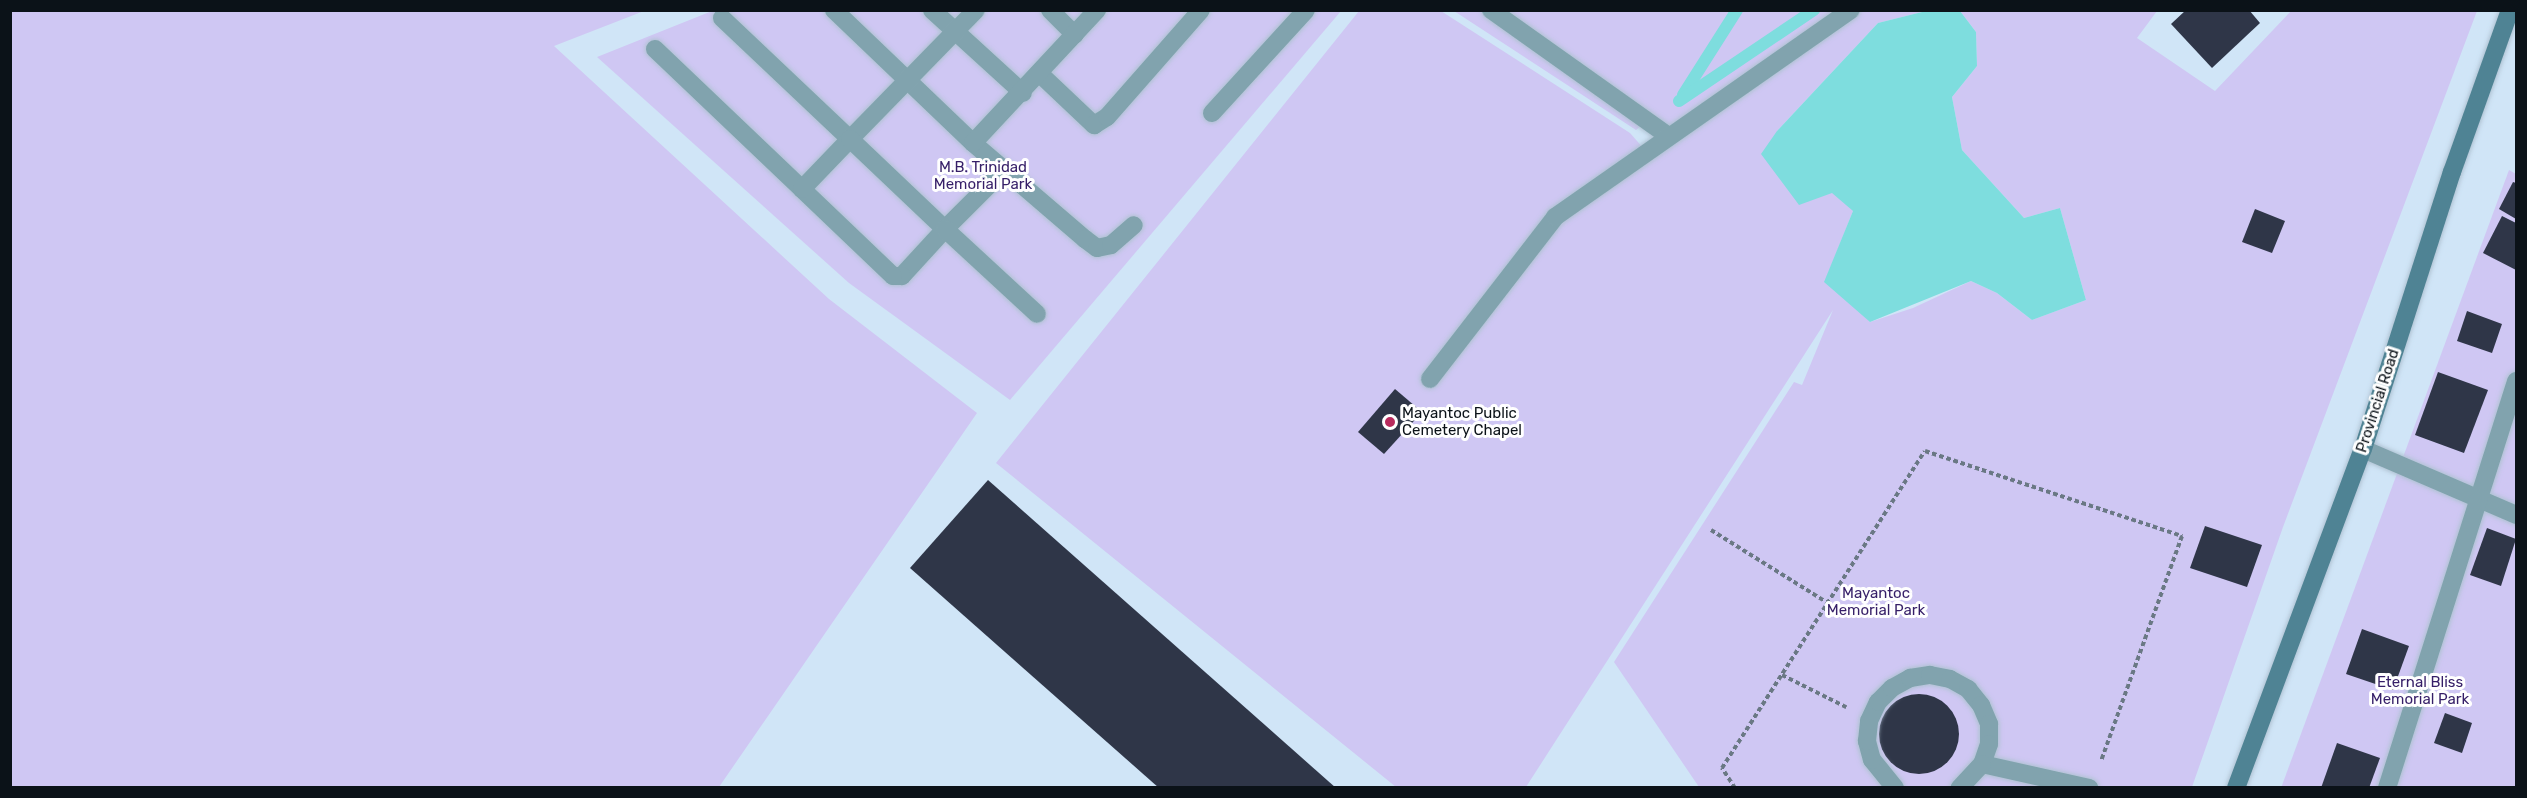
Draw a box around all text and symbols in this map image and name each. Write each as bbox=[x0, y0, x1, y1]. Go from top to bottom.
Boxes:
park label: M.B. Trinidad Memorial Park bbox=[934, 158, 1032, 193]
street label: Provincial Road bbox=[2353, 347, 2403, 455]
place label: Mayantoc Public Cemetery Chapel bbox=[1402, 404, 1522, 439]
marker: Mayantoc Public Cemetery Chapel bbox=[1383, 415, 1397, 429]
park label: Mayantoc Memorial Park bbox=[1827, 584, 1925, 619]
park label: Eternal Bliss Memorial Park bbox=[2371, 673, 2469, 708]

